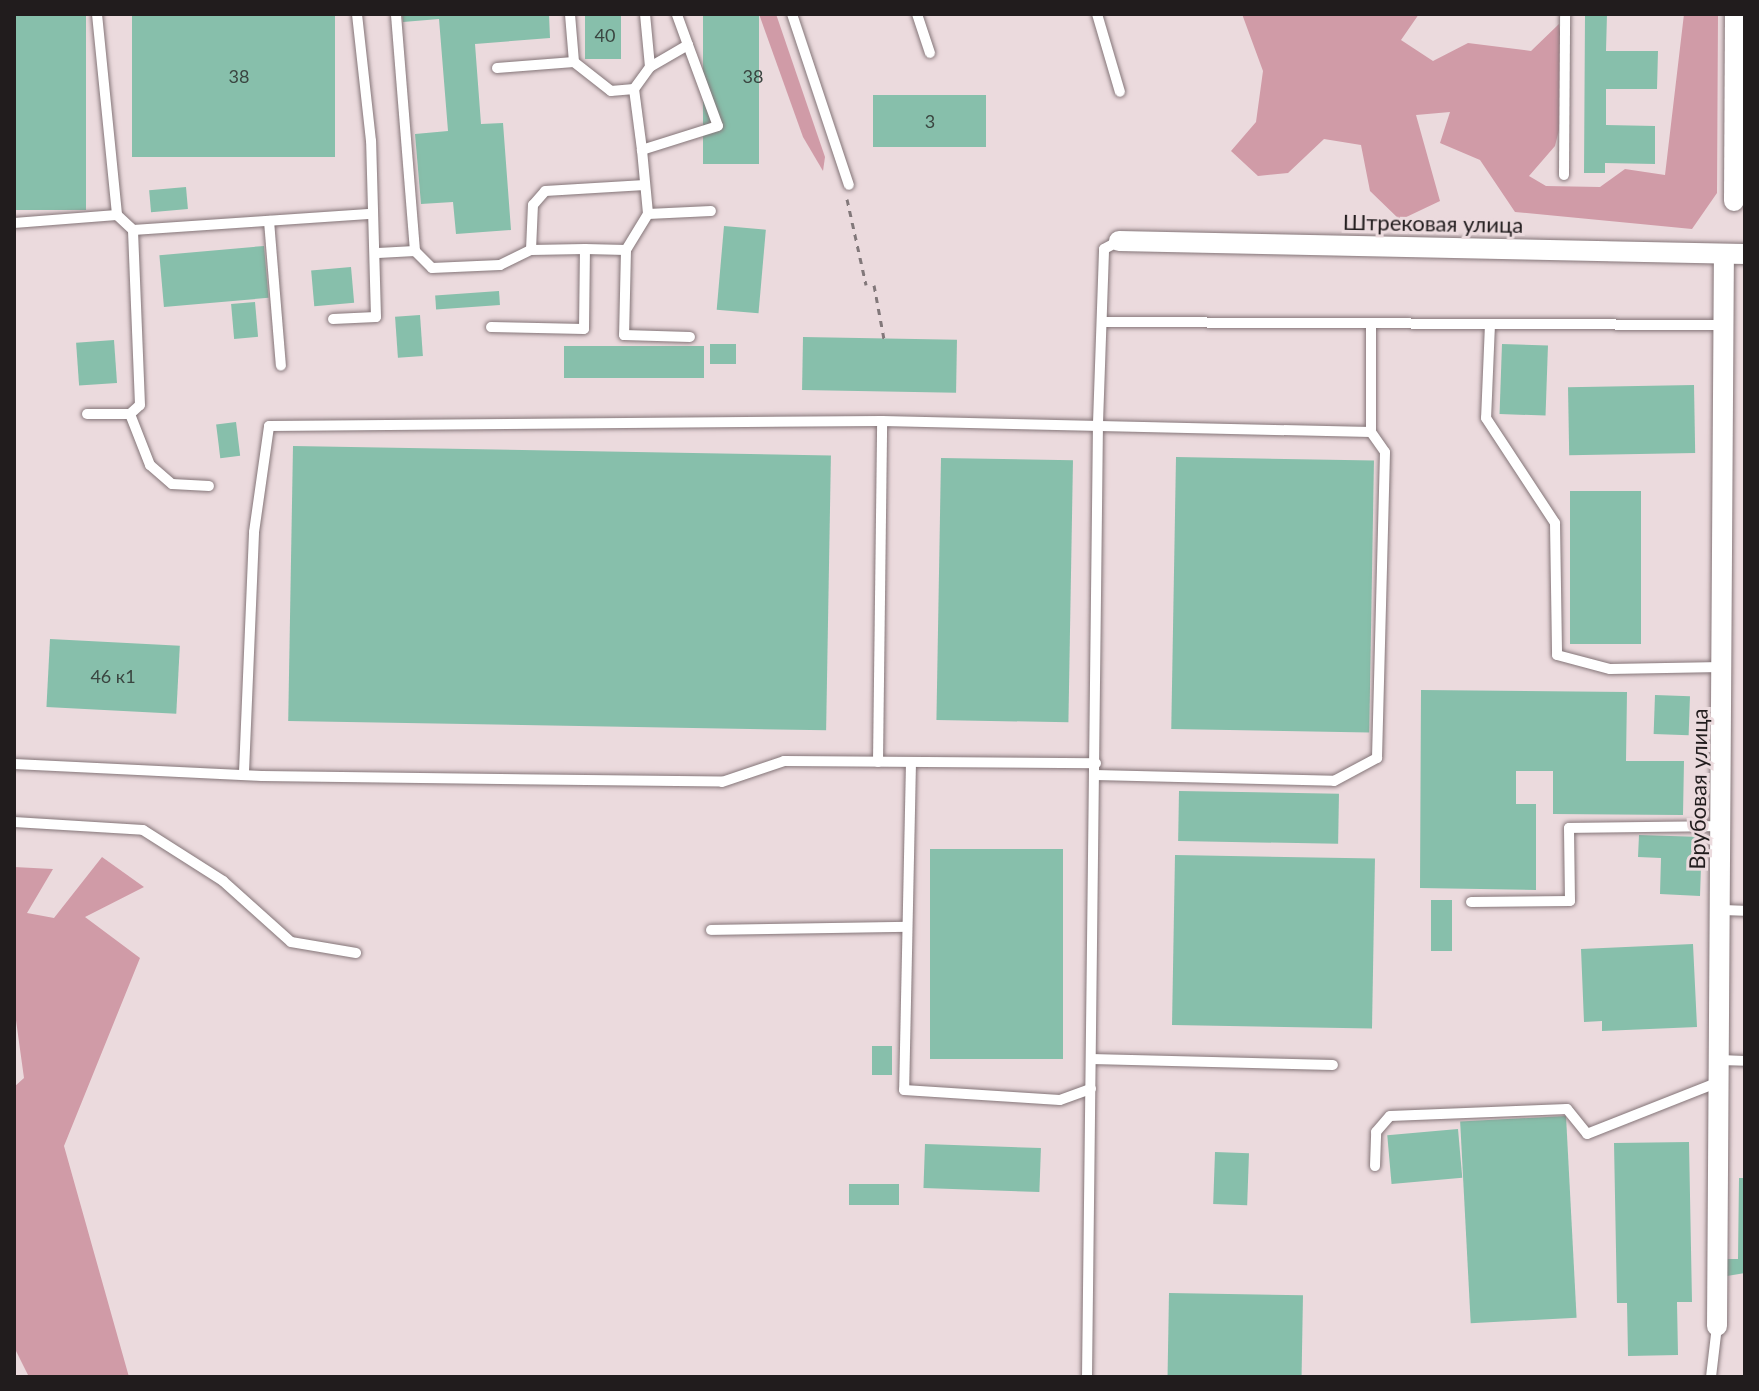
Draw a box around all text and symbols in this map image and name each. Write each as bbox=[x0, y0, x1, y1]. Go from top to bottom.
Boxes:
house number: 40 bbox=[595, 24, 615, 46]
house number: 38 bbox=[229, 65, 249, 87]
house number: 38 bbox=[743, 65, 763, 87]
house number: 3 bbox=[925, 110, 935, 132]
street label: Штрековая улица bbox=[1343, 208, 1523, 238]
house number: 46 к1 bbox=[90, 665, 136, 687]
street label: Врубовая улица bbox=[1683, 708, 1713, 870]

